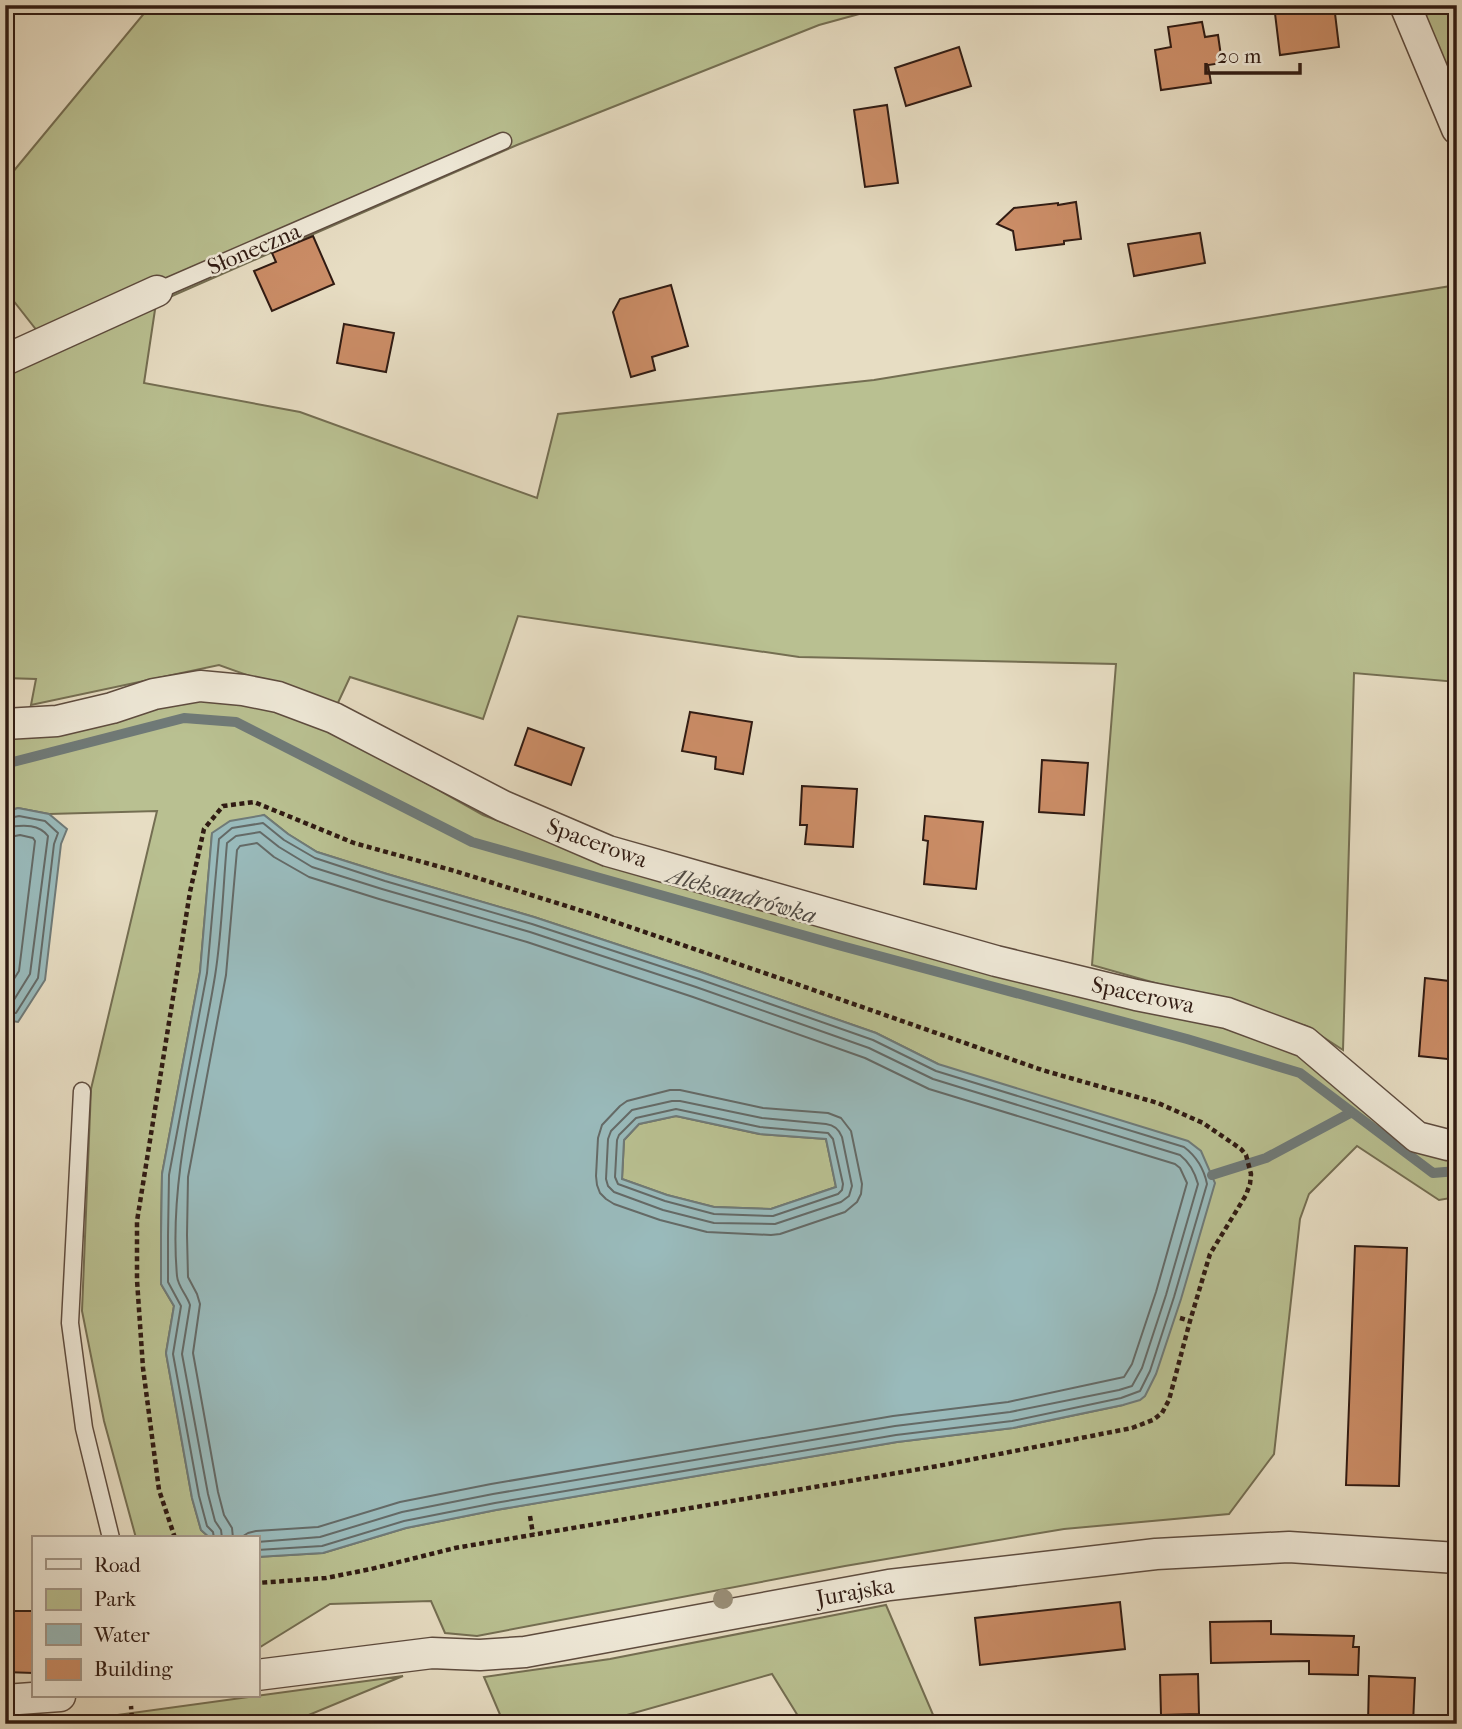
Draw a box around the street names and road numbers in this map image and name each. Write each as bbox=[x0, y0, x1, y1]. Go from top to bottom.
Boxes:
street label: Słoneczna bbox=[203, 217, 305, 281]
street label: Spacerowa bbox=[543, 812, 651, 874]
street label: Spacerowa bbox=[1089, 971, 1197, 1019]
street label: Jurajska bbox=[812, 1572, 896, 1612]

